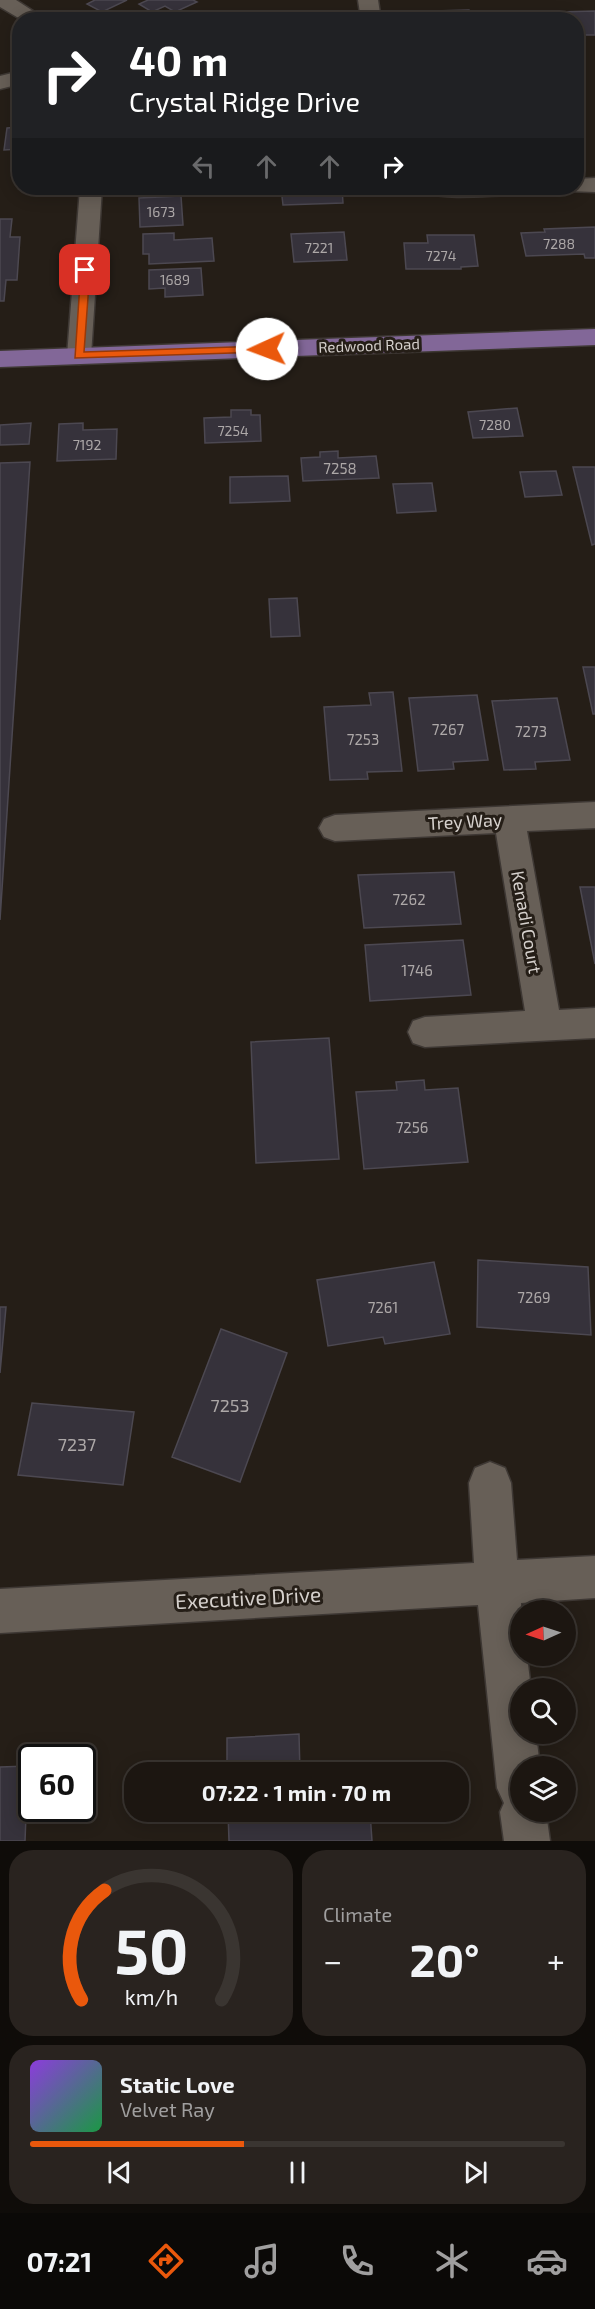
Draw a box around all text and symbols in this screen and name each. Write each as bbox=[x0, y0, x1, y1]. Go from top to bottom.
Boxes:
text: 40 m bbox=[129, 34, 228, 84]
icon: right bbox=[30, 36, 108, 114]
text: Crystal Ridge Drive bbox=[129, 85, 360, 117]
icon: left bbox=[187, 150, 220, 183]
icon: ahead bbox=[250, 150, 283, 183]
icon: ahead bbox=[313, 150, 346, 183]
icon: right bbox=[376, 150, 409, 183]
house number: 1673 bbox=[147, 203, 175, 220]
house number: 7288 bbox=[543, 235, 575, 252]
house number: 7221 bbox=[305, 239, 333, 256]
pin bbox=[59, 244, 110, 295]
house number: 7274 bbox=[426, 247, 456, 264]
icon: arrive bbox=[68, 253, 101, 286]
house number: 1689 bbox=[160, 271, 190, 288]
position arrow bbox=[235, 317, 299, 381]
street label: Redwood Road bbox=[318, 334, 420, 356]
house number: 7280 bbox=[479, 416, 511, 433]
house number: 7254 bbox=[217, 422, 249, 439]
house number: 7192 bbox=[73, 436, 101, 453]
house number: 7258 bbox=[323, 459, 357, 477]
house number: 7267 bbox=[432, 720, 465, 738]
house number: 7273 bbox=[515, 722, 547, 740]
house number: 7253 bbox=[347, 730, 379, 748]
street label: Trey Way bbox=[427, 808, 503, 834]
street label: Kenadi Court bbox=[507, 869, 547, 975]
house number: 7262 bbox=[392, 890, 426, 908]
house number: 1746 bbox=[401, 961, 433, 979]
house number: 7256 bbox=[396, 1118, 428, 1136]
house number: 7269 bbox=[517, 1288, 551, 1306]
house number: 7261 bbox=[368, 1298, 398, 1316]
house number: 7253 bbox=[211, 1394, 250, 1416]
house number: 7237 bbox=[58, 1433, 96, 1455]
street label: Executive Drive bbox=[174, 1581, 322, 1613]
north arrow bbox=[510, 1600, 576, 1666]
map controls bbox=[510, 1600, 576, 1822]
button: search bbox=[510, 1678, 576, 1744]
speed limit sign: 60 bbox=[18, 1744, 96, 1822]
button: layers bbox=[510, 1756, 576, 1822]
text: 07:22 · 1 min · 70 m bbox=[202, 1779, 391, 1805]
text: Climate bbox=[323, 1902, 392, 1926]
text: 50 bbox=[114, 1912, 188, 1987]
text: 20° bbox=[410, 1932, 480, 1986]
text: − bbox=[323, 1940, 342, 1980]
text: + bbox=[547, 1940, 565, 1980]
text: km/h bbox=[124, 1984, 178, 2009]
text: Static Love bbox=[120, 2071, 235, 2097]
text: Velvet Ray bbox=[120, 2097, 215, 2121]
icon: previous bbox=[103, 2156, 136, 2189]
icon: pause bbox=[281, 2156, 314, 2189]
icon: next bbox=[459, 2156, 492, 2189]
icon: directions bbox=[145, 2240, 187, 2282]
icon: music bbox=[241, 2240, 283, 2282]
icon: phone bbox=[336, 2240, 378, 2282]
icon: climate bbox=[431, 2240, 473, 2282]
icon: car bbox=[526, 2240, 568, 2282]
text: 07:21 bbox=[27, 2245, 92, 2277]

